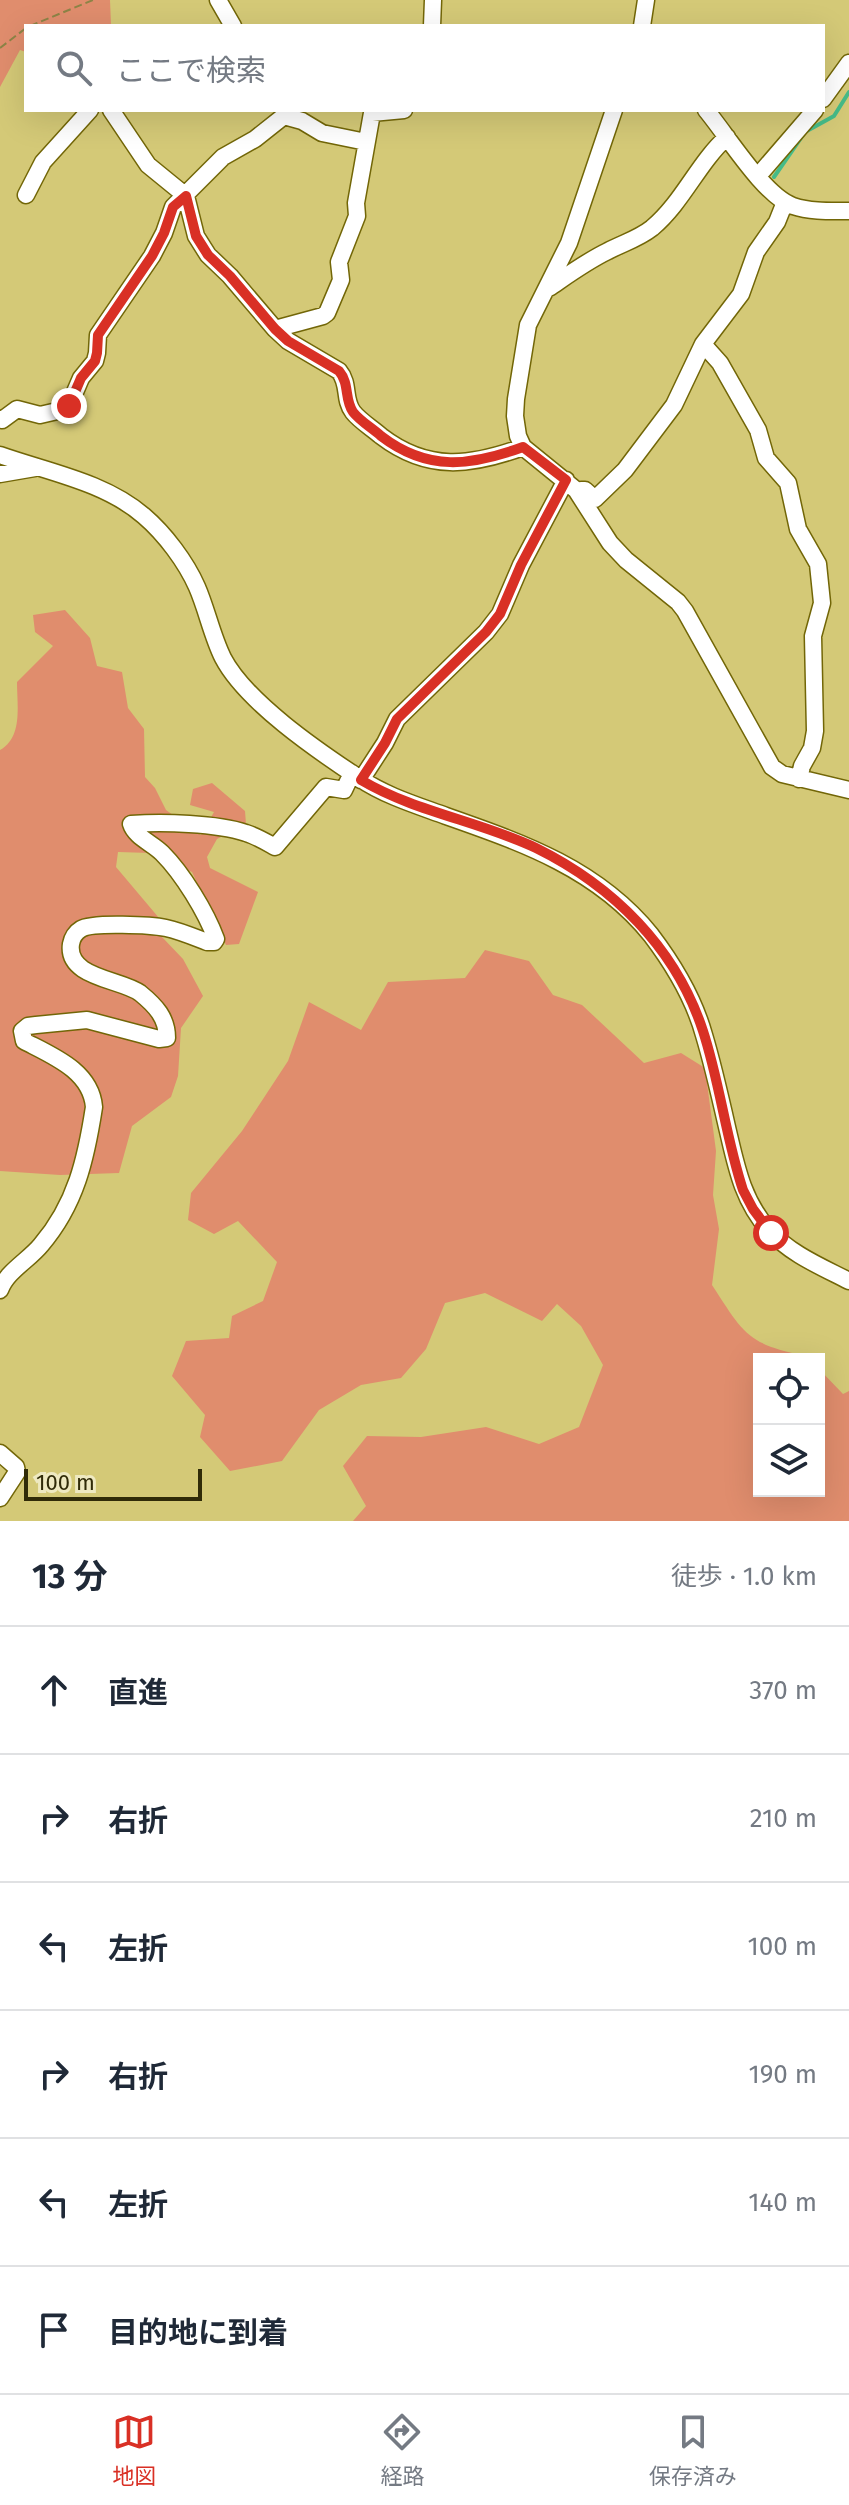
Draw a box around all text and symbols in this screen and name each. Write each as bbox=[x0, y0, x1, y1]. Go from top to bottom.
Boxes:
search box bbox=[24, 24, 825, 112]
icon: search bbox=[52, 46, 96, 90]
text: ここで検索 bbox=[116, 53, 266, 89]
route end bbox=[51, 388, 87, 424]
route start bbox=[753, 1215, 789, 1251]
map controls bbox=[753, 1353, 825, 1497]
button: locate bbox=[753, 1353, 825, 1425]
button: layers bbox=[753, 1425, 825, 1497]
scale bar bbox=[24, 1465, 202, 1501]
text: 100 m bbox=[36, 1469, 95, 1496]
text: 13 分 bbox=[32, 1556, 108, 1597]
text: 徒歩 · 1.0 km bbox=[671, 1561, 817, 1592]
icon: ahead bbox=[32, 1668, 76, 1712]
text: 直進 bbox=[108, 1675, 168, 1711]
text: 370 m bbox=[749, 1675, 817, 1706]
icon: right bbox=[32, 1796, 76, 1840]
text: 右折 bbox=[108, 1803, 168, 1839]
text: 210 m bbox=[750, 1803, 817, 1834]
icon: left bbox=[32, 1924, 76, 1968]
text: 左折 bbox=[108, 1931, 168, 1967]
text: 100 m bbox=[748, 1931, 817, 1962]
icon: right bbox=[32, 2052, 76, 2096]
text: 右折 bbox=[108, 2059, 168, 2095]
text: 190 m bbox=[748, 2059, 817, 2090]
icon: left bbox=[32, 2180, 76, 2224]
text: 左折 bbox=[108, 2187, 168, 2223]
text: 140 m bbox=[748, 2187, 817, 2218]
icon: arrive bbox=[32, 2308, 76, 2352]
text: 目的地に到着 bbox=[108, 2315, 288, 2351]
tab: 地図 bbox=[112, 2410, 156, 2490]
tab: 経路 bbox=[380, 2410, 425, 2490]
tab: 保存済み bbox=[649, 2410, 737, 2490]

